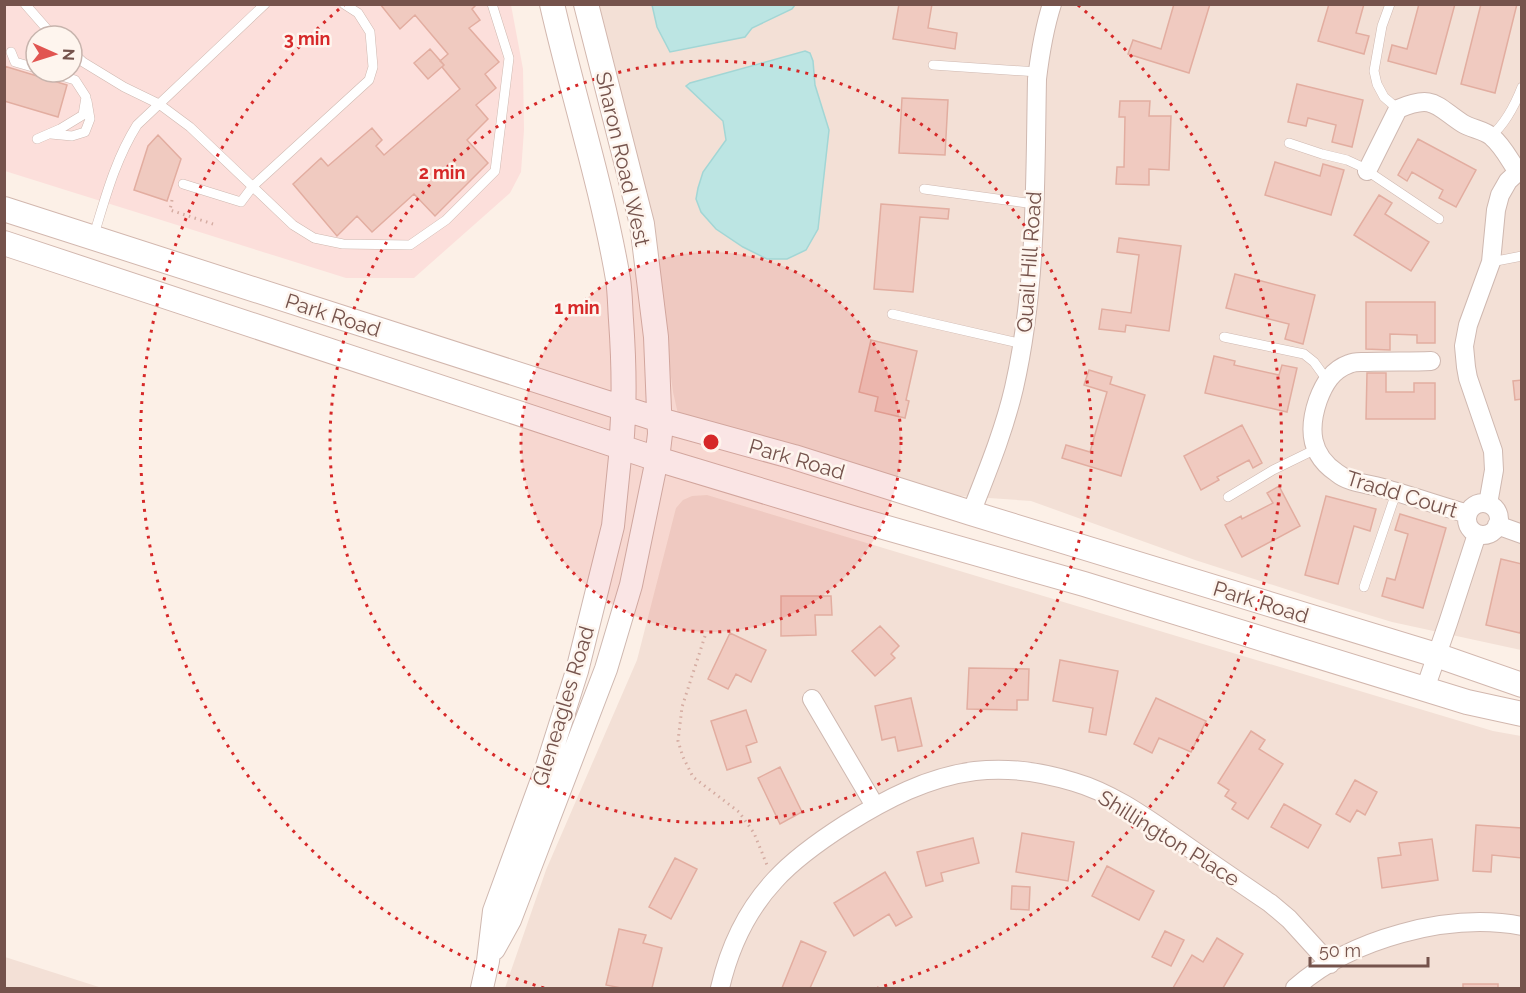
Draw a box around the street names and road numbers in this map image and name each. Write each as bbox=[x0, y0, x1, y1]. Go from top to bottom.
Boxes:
street label: Sharon Road West bbox=[591, 69, 655, 249]
street label: Quail Hill Road bbox=[1012, 191, 1046, 333]
street label: Park Road bbox=[282, 288, 384, 342]
street label: Park Road bbox=[746, 433, 848, 485]
street label: Tradd Court bbox=[1343, 465, 1461, 523]
street label: Park Road bbox=[1210, 576, 1312, 628]
street label: Gleneagles Road bbox=[527, 623, 599, 789]
street label: Shillington Place bbox=[1094, 785, 1244, 891]

